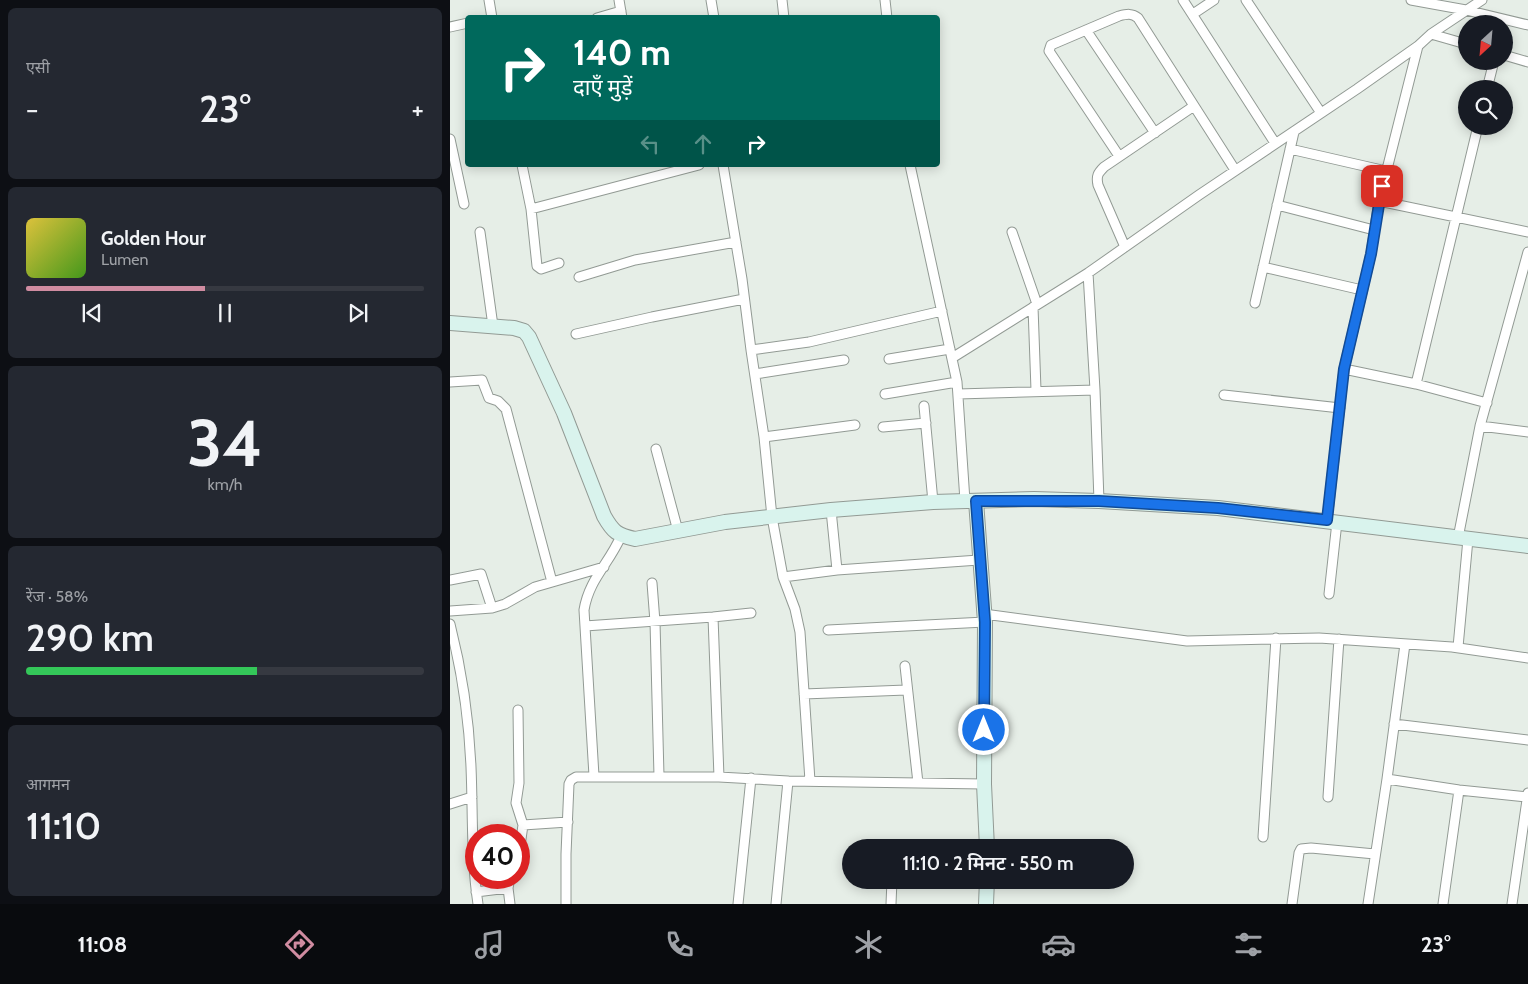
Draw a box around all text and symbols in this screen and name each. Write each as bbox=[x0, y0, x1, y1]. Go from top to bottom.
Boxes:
north arrow bbox=[1458, 15, 1512, 70]
map controls bbox=[1458, 15, 1513, 135]
text: 140 m bbox=[573, 31, 671, 74]
icon: right bbox=[490, 35, 555, 100]
text: एसी bbox=[26, 58, 50, 77]
text: दाएँ मुड़ें bbox=[573, 74, 632, 101]
button: search bbox=[1458, 80, 1513, 135]
text: 23° bbox=[199, 85, 251, 132]
text: − bbox=[26, 92, 38, 126]
text: + bbox=[412, 92, 424, 126]
icon: left bbox=[636, 130, 664, 158]
icon: ahead bbox=[689, 130, 717, 158]
icon: right bbox=[742, 130, 770, 158]
pin bbox=[1361, 165, 1403, 207]
icon: arrive bbox=[1368, 172, 1396, 200]
text: Golden Hour bbox=[101, 227, 206, 250]
text: Lumen bbox=[101, 250, 148, 269]
icon: previous bbox=[78, 299, 106, 327]
icon: pause bbox=[211, 299, 239, 327]
icon: next bbox=[344, 299, 372, 327]
text: 34 bbox=[187, 403, 263, 482]
text: km/h bbox=[207, 475, 243, 494]
text: रेंज · 58% bbox=[26, 587, 88, 606]
text: 290 km bbox=[26, 614, 154, 661]
position arrow bbox=[957, 703, 1009, 755]
text: आगमन bbox=[26, 775, 70, 794]
text: 11:10 bbox=[26, 802, 101, 849]
speed limit sign: 40 bbox=[465, 824, 530, 889]
text: 11:10 · 2 मिनट · 550 m bbox=[902, 852, 1074, 875]
icon: directions bbox=[282, 927, 317, 962]
icon: music bbox=[472, 927, 507, 962]
icon: phone bbox=[662, 927, 697, 962]
icon: climate bbox=[851, 927, 886, 962]
icon: car bbox=[1041, 927, 1076, 962]
icon: filters bbox=[1231, 927, 1266, 962]
text: 11:08 bbox=[77, 931, 127, 958]
text: 23° bbox=[1421, 931, 1451, 958]

